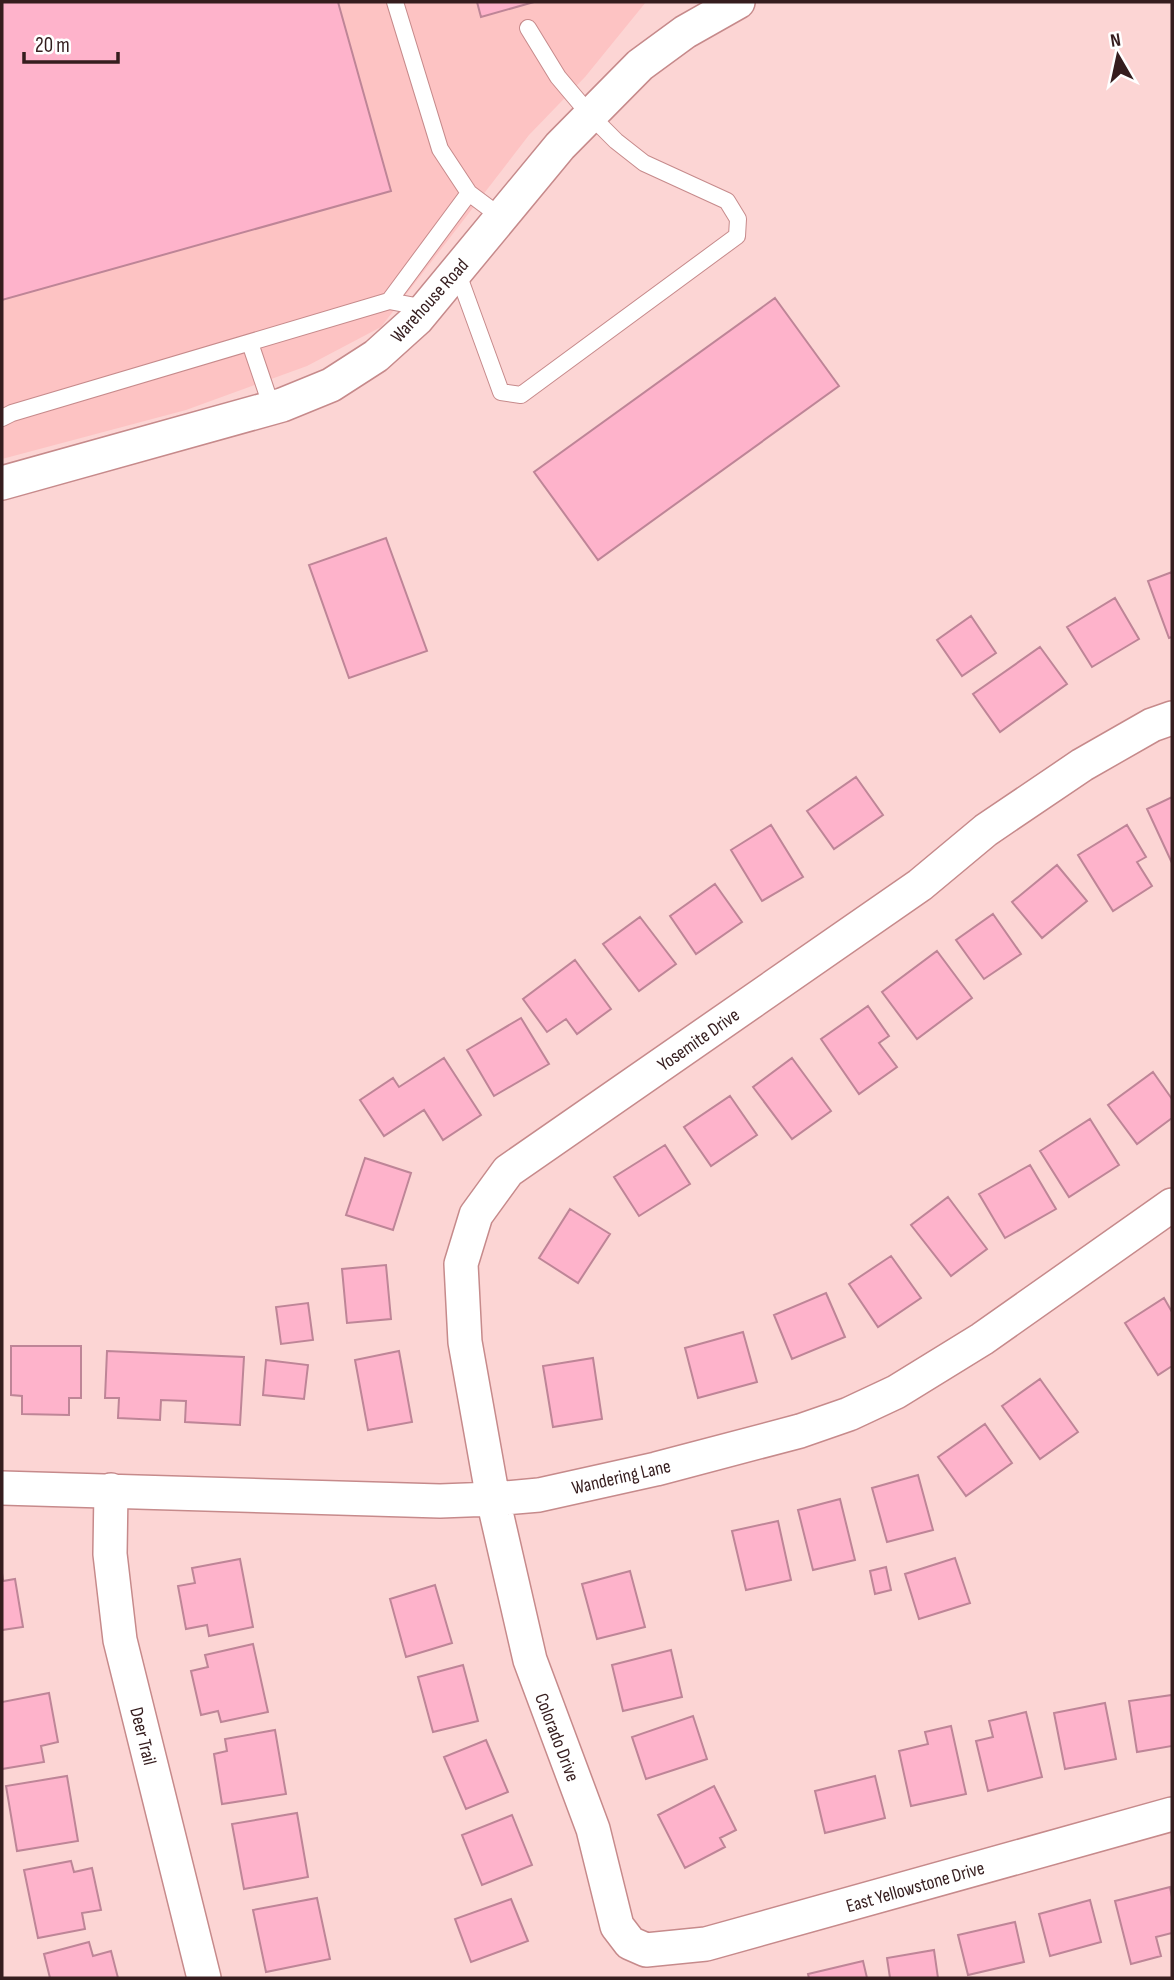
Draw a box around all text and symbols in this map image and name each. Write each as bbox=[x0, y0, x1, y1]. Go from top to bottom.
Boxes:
scale bar bbox=[24, 21, 119, 65]
north arrow bbox=[1083, 21, 1153, 91]
text: N bbox=[1109, 29, 1122, 53]
text: 20 m bbox=[35, 33, 70, 58]
street label: Warehouse Road bbox=[386, 254, 474, 348]
street label: Yosemite Drive bbox=[654, 1004, 744, 1077]
street label: Wandering Lane bbox=[570, 1455, 673, 1500]
street label: Colorado Drive bbox=[529, 1690, 584, 1785]
street label: Deer Trail bbox=[124, 1705, 161, 1768]
street label: East Yellowstone Drive bbox=[844, 1857, 987, 1918]

